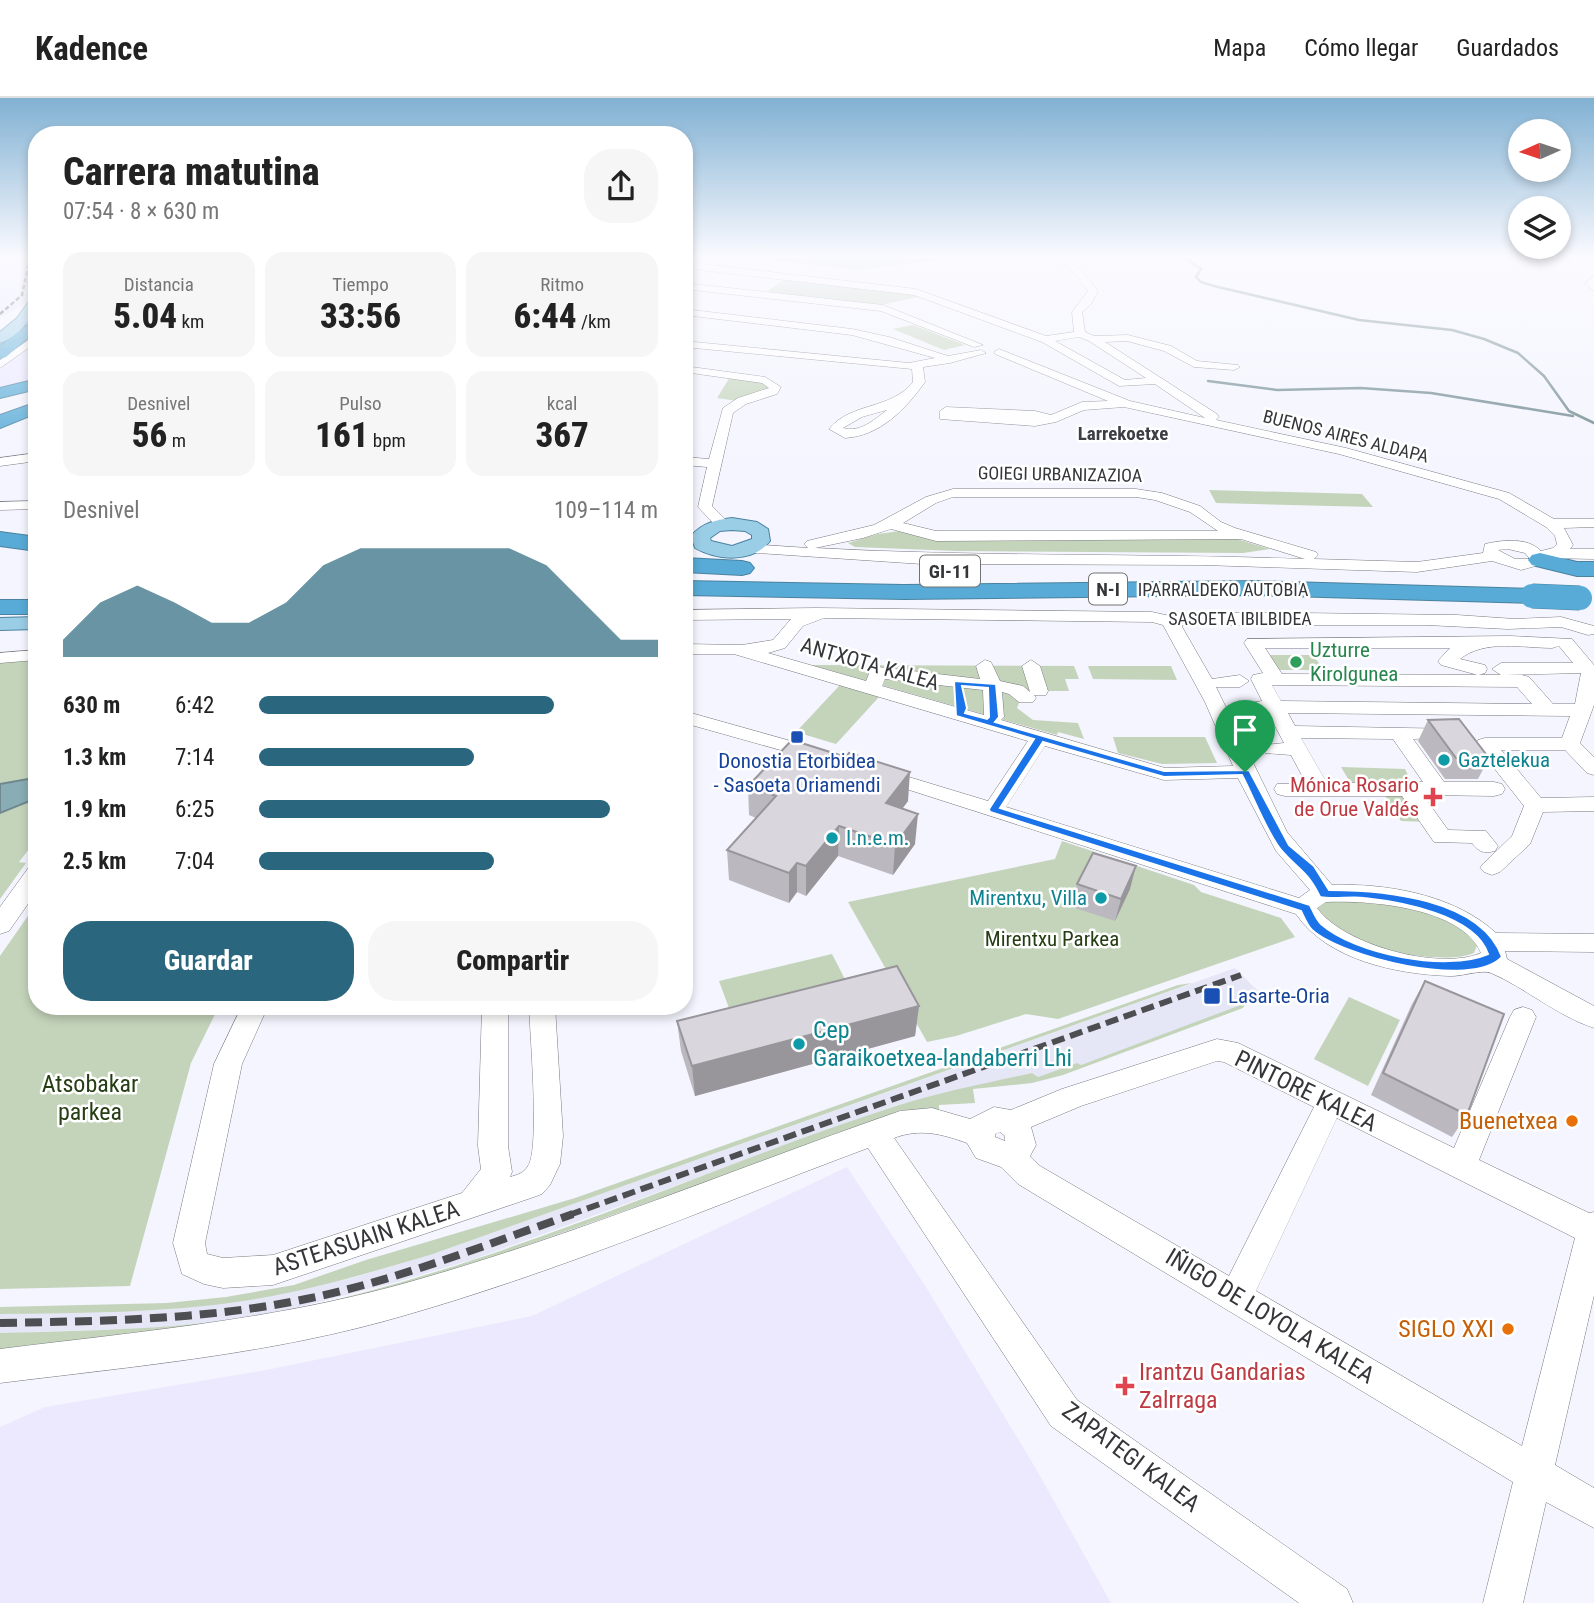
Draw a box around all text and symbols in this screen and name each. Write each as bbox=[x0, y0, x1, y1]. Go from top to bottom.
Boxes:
text: Kadence bbox=[35, 29, 148, 68]
text: Mapa bbox=[1213, 34, 1266, 62]
text: Cómo llegar bbox=[1304, 34, 1418, 62]
text: Guardados bbox=[1456, 34, 1559, 62]
north arrow bbox=[1508, 119, 1572, 182]
map controls bbox=[1508, 119, 1571, 259]
button: share bbox=[584, 149, 658, 223]
text: Carrera matutina bbox=[63, 150, 320, 194]
button: layers bbox=[1508, 196, 1571, 259]
text: 07:54 · 8 × 630 m bbox=[63, 198, 219, 225]
text: Distancia bbox=[124, 273, 194, 296]
text: Tiempo bbox=[332, 273, 389, 296]
text: Ritmo bbox=[540, 273, 584, 296]
text: 5.04 bbox=[113, 296, 177, 337]
text: 33:56 bbox=[320, 296, 401, 337]
text: 6:44 bbox=[513, 296, 577, 337]
text: km bbox=[177, 310, 204, 333]
text: /km bbox=[577, 310, 611, 333]
text: Desnivel bbox=[127, 392, 190, 415]
text: Pulso bbox=[339, 392, 382, 415]
text: kcal bbox=[547, 392, 577, 415]
street label: BUENOS AIRES ALDAPA bbox=[1261, 405, 1431, 467]
text: 56 bbox=[132, 415, 167, 456]
text: 161 bbox=[315, 415, 368, 456]
text: 367 bbox=[535, 415, 589, 456]
district label: Larrekoetxe bbox=[1078, 422, 1168, 445]
text: m bbox=[167, 429, 186, 452]
text: bpm bbox=[368, 429, 406, 452]
street label: GOIEGI URBANIZAZIOA bbox=[978, 462, 1143, 486]
text: Desnivel bbox=[63, 497, 140, 524]
text: 109–114 m bbox=[554, 497, 658, 524]
road number: GI-11 bbox=[920, 556, 980, 586]
road number: N-I bbox=[1089, 574, 1127, 604]
street label: IPARRALDEKO AUTOBIA bbox=[1138, 579, 1309, 600]
street label: SASOETA IBILBIDEA bbox=[1168, 608, 1312, 629]
street label: ANTXOTA KALEA bbox=[798, 633, 942, 695]
place label: Uzturre Kirolgunea bbox=[1310, 638, 1398, 686]
marker: Uzturre Kirolgunea bbox=[1288, 654, 1304, 670]
text: 630 m bbox=[63, 692, 120, 719]
text: 6:42 bbox=[175, 692, 214, 719]
pin bbox=[1215, 700, 1275, 772]
icon: arrive bbox=[1226, 711, 1264, 749]
marker: Donostia Etorbidea - Sasoeta Oriamendi bbox=[789, 729, 805, 745]
text: 1.3 km bbox=[63, 744, 126, 771]
text: 7:14 bbox=[175, 744, 214, 771]
place label: Gaztelekua bbox=[1458, 748, 1550, 772]
place label: Donostia Etorbidea - Sasoeta Oriamendi bbox=[714, 749, 881, 797]
marker: Gaztelekua bbox=[1436, 752, 1452, 768]
place label: Mónica Rosario de Orue Valdés bbox=[1290, 773, 1419, 821]
marker: Mónica Rosario de Orue Valdés bbox=[1425, 789, 1441, 805]
text: 1.9 km bbox=[63, 796, 126, 823]
text: 6:25 bbox=[175, 796, 214, 823]
place label: I.n.e.m. bbox=[846, 826, 909, 850]
marker: I.n.e.m. bbox=[824, 830, 840, 846]
text: 2.5 km bbox=[63, 848, 126, 875]
text: 7:04 bbox=[175, 848, 214, 875]
place label: Mirentxu, Villa bbox=[969, 886, 1087, 910]
marker: Mirentxu, Villa bbox=[1093, 890, 1109, 906]
button: Guardar bbox=[63, 921, 354, 1001]
button: Compartir bbox=[368, 921, 658, 1001]
park label: Mirentxu Parkea bbox=[985, 927, 1119, 951]
place label: Lasarte-Oria bbox=[1228, 984, 1330, 1008]
marker: Lasarte-Oria bbox=[1202, 986, 1222, 1006]
place label: Cep Garaikoetxea-landaberri Lhi bbox=[813, 1016, 1072, 1072]
marker: Cep Garaikoetxea-landaberri Lhi bbox=[791, 1036, 807, 1052]
street label: PINTORE KALEA bbox=[1230, 1045, 1382, 1138]
park label: Atsobakar parkea bbox=[42, 1070, 138, 1126]
place label: Buenetxea bbox=[1459, 1107, 1558, 1135]
marker: Buenetxea bbox=[1564, 1113, 1580, 1129]
street label: ASTEASUAIN KALEA bbox=[269, 1195, 463, 1281]
street label: IÑIGO DE LOYOLA KALEA bbox=[1161, 1243, 1380, 1389]
place label: SIGLO XXI bbox=[1398, 1315, 1494, 1343]
marker: SIGLO XXI bbox=[1500, 1321, 1516, 1337]
place label: Irantzu Gandarias Zalrraga bbox=[1139, 1358, 1306, 1414]
marker: Irantzu Gandarias Zalrraga bbox=[1117, 1378, 1133, 1394]
street label: ZAPATEGI KALEA bbox=[1057, 1396, 1205, 1518]

